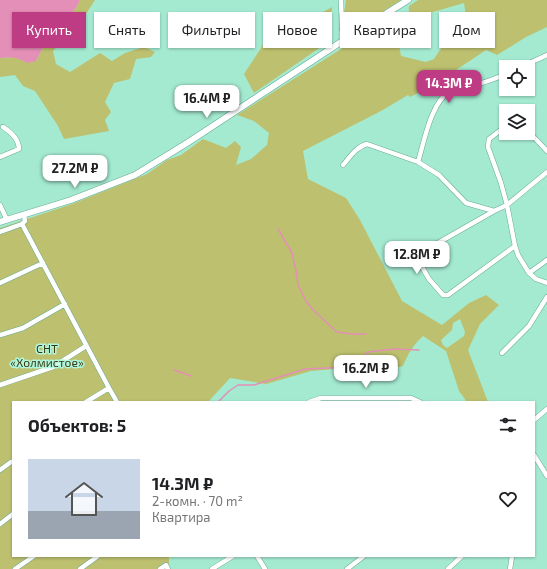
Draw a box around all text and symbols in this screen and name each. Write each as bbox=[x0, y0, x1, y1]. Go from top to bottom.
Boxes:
chip: Купить bbox=[12, 12, 86, 48]
chip: Снять bbox=[94, 12, 160, 48]
chip: Фильтры bbox=[168, 12, 255, 48]
chip: Новое bbox=[263, 12, 332, 48]
chip: Квартира bbox=[340, 12, 431, 48]
chip: Дом bbox=[439, 12, 495, 48]
map controls bbox=[499, 60, 535, 140]
button: locate bbox=[499, 60, 535, 96]
pin: 14.3M ₽ bbox=[412, 70, 486, 104]
text: 14.3M ₽ bbox=[426, 75, 472, 91]
pin: 16.4M ₽ bbox=[170, 85, 244, 119]
text: 16.4M ₽ bbox=[183, 90, 231, 106]
button: layers bbox=[499, 104, 535, 140]
pin: 27.2M ₽ bbox=[38, 155, 112, 189]
text: 27.2M ₽ bbox=[52, 160, 99, 176]
pin: 12.8M ₽ bbox=[380, 241, 454, 275]
text: 12.8M ₽ bbox=[394, 246, 440, 262]
park label: СНТ «Холмистое» bbox=[10, 341, 84, 369]
pin: 16.2M ₽ bbox=[329, 355, 403, 389]
text: 16.2M ₽ bbox=[343, 360, 389, 376]
icon: filters bbox=[497, 414, 519, 436]
text: Объектов: 5 bbox=[28, 415, 126, 435]
text: 14.3M ₽ bbox=[152, 473, 213, 493]
icon: home bbox=[60, 475, 108, 523]
icon: heart bbox=[497, 488, 519, 510]
text: 2-комн. · 70 m² bbox=[152, 493, 243, 509]
text: Квартира bbox=[152, 509, 211, 525]

